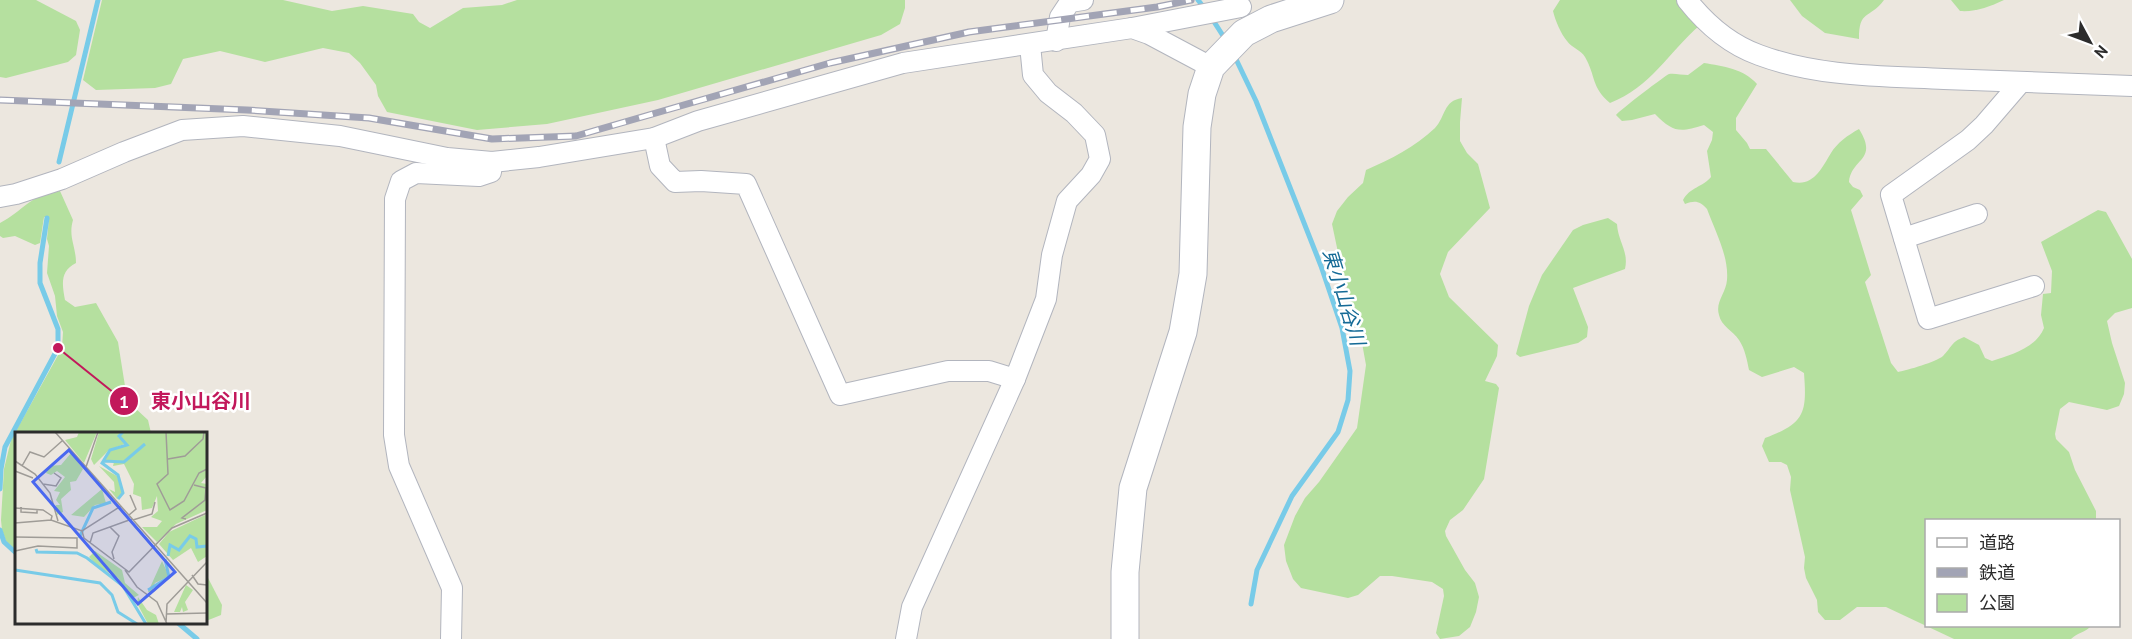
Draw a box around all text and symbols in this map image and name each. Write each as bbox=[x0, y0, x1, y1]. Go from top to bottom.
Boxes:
north arrow bbox=[2060, 12, 2120, 72]
text: N bbox=[2090, 41, 2112, 62]
water label: 東小山谷川 bbox=[1317, 245, 1372, 351]
callout: 東小山谷川 bbox=[109, 382, 263, 420]
text: 東小山谷川 bbox=[151, 388, 251, 414]
text: 1 bbox=[119, 390, 129, 413]
inset map bbox=[15, 432, 207, 624]
legend bbox=[1925, 519, 2120, 627]
text: 道路 bbox=[1979, 531, 2015, 554]
text: 鉄道 bbox=[1979, 561, 2015, 584]
text: 公園 bbox=[1979, 591, 2015, 614]

